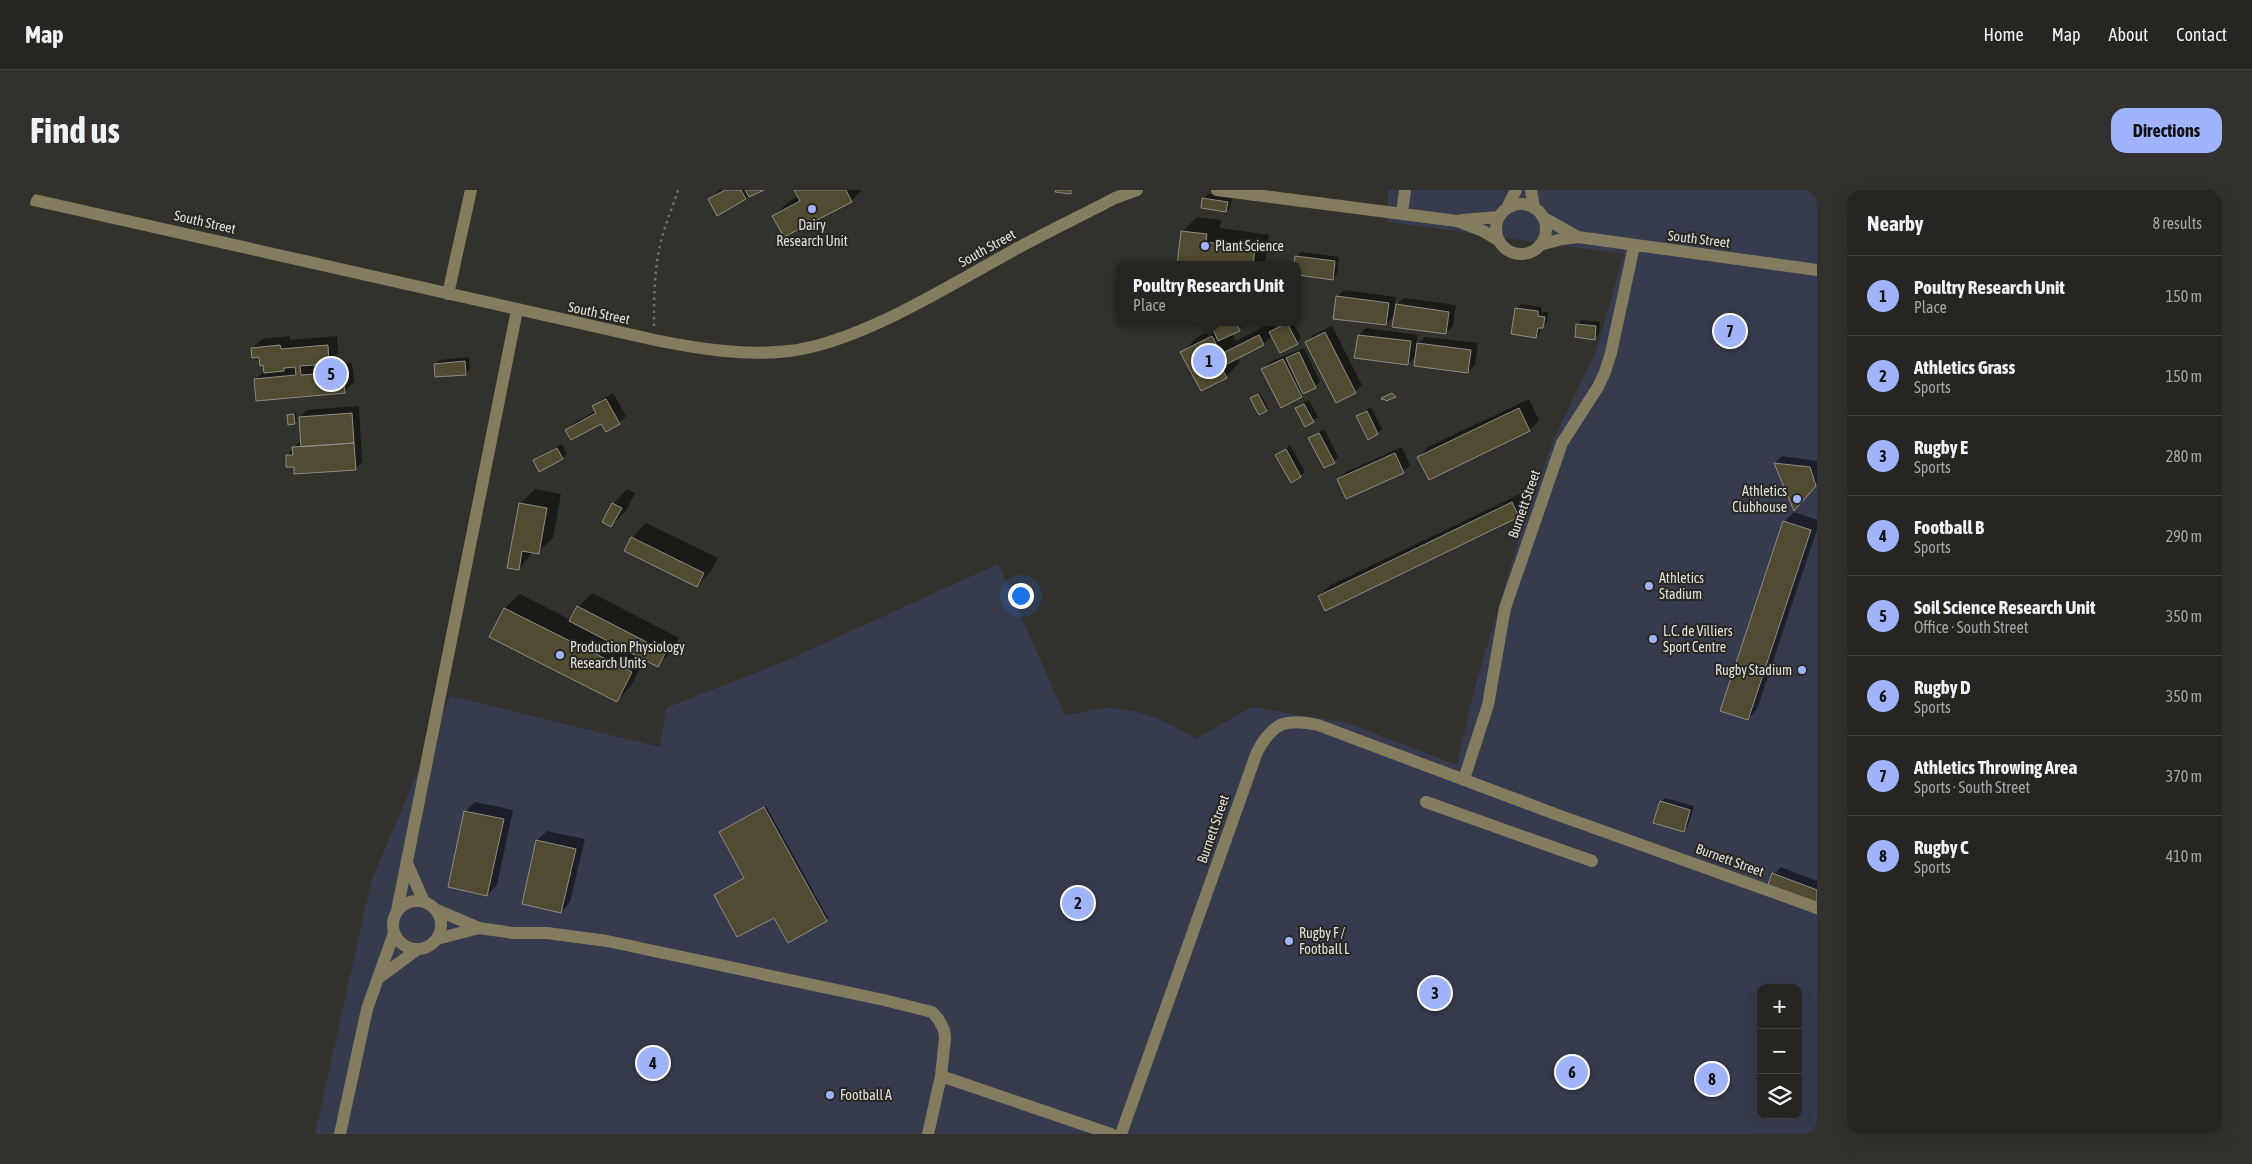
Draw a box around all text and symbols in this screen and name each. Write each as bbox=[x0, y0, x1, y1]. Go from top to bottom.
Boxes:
text: Map bbox=[25, 21, 64, 48]
text: Home bbox=[1984, 24, 2024, 45]
text: Map bbox=[2052, 24, 2081, 45]
text: About bbox=[2109, 24, 2148, 45]
text: Contact bbox=[2176, 24, 2227, 45]
button: Directions bbox=[2111, 108, 2222, 153]
text: Find us bbox=[30, 110, 120, 150]
marker: Dairy Research Unit bbox=[806, 203, 818, 215]
street label: South Street bbox=[173, 207, 237, 237]
text: Nearby bbox=[1867, 211, 1923, 235]
text: 8 results bbox=[2152, 214, 2202, 232]
place label: Dairy Research Unit bbox=[776, 217, 848, 249]
street label: South Street bbox=[956, 226, 1018, 270]
street label: South Street bbox=[1667, 227, 1731, 251]
place label: Plant Science bbox=[1215, 238, 1284, 254]
marker: Plant Science bbox=[1199, 240, 1211, 252]
popup bbox=[1116, 261, 1301, 326]
text: Poultry Research Unit bbox=[1133, 274, 1284, 296]
text: Poultry Research Unit bbox=[1914, 276, 2065, 298]
text: 1 bbox=[1879, 287, 1887, 305]
text: 150 m bbox=[2166, 287, 2202, 305]
text: Place bbox=[1133, 296, 1166, 314]
text: Place bbox=[1914, 298, 1947, 316]
street label: South Street bbox=[567, 299, 631, 327]
pin: 7 bbox=[1714, 312, 1746, 350]
pin: 1 bbox=[1193, 342, 1225, 380]
pin: 5 bbox=[315, 355, 347, 393]
text: Athletics Grass bbox=[1914, 356, 2015, 378]
text: 2 bbox=[1879, 367, 1887, 385]
text: 150 m bbox=[2166, 367, 2202, 385]
text: Sports bbox=[1914, 378, 1951, 396]
text: Rugby E bbox=[1914, 436, 1968, 458]
text: 3 bbox=[1879, 447, 1887, 465]
text: 280 m bbox=[2166, 447, 2202, 465]
text: Sports bbox=[1914, 458, 1951, 476]
street label: Burnett Street bbox=[1505, 468, 1543, 540]
place label: Athletics Clubhouse bbox=[1732, 483, 1787, 515]
marker: Athletics Clubhouse bbox=[1791, 493, 1803, 505]
text: Football B bbox=[1914, 516, 1984, 538]
text: 4 bbox=[1879, 527, 1887, 545]
text: 290 m bbox=[2166, 527, 2202, 545]
text: Sports bbox=[1914, 538, 1951, 556]
place label: Athletics Stadium bbox=[1659, 570, 1704, 602]
marker: Athletics Stadium bbox=[1643, 580, 1655, 592]
your location bbox=[1008, 583, 1034, 609]
text: Soil Science Research Unit bbox=[1914, 596, 2095, 618]
text: 5 bbox=[1879, 607, 1887, 625]
text: 350 m bbox=[2166, 607, 2202, 625]
text: Office · South Street bbox=[1914, 618, 2028, 636]
place label: L.C. de Villiers Sport Centre bbox=[1663, 623, 1733, 655]
marker: L.C. de Villiers Sport Centre bbox=[1647, 633, 1659, 645]
place label: Production Physiology Research Units bbox=[570, 639, 685, 671]
marker: Production Physiology Research Units bbox=[554, 649, 566, 661]
place label: Rugby Stadium bbox=[1715, 662, 1792, 678]
marker: Rugby Stadium bbox=[1796, 664, 1808, 676]
text: Rugby D bbox=[1914, 676, 1971, 698]
text: 6 bbox=[1879, 687, 1887, 705]
text: 350 m bbox=[2166, 687, 2202, 705]
text: Sports bbox=[1914, 698, 1951, 716]
text: Athletics Throwing Area bbox=[1914, 756, 2077, 778]
text: 7 bbox=[1879, 767, 1887, 785]
text: 370 m bbox=[2166, 767, 2202, 785]
text: Sports · South Street bbox=[1914, 778, 2030, 796]
street label: Burnett Street bbox=[1194, 793, 1232, 865]
text: Rugby C bbox=[1914, 836, 1969, 858]
street label: Burnett Street bbox=[1694, 840, 1766, 880]
text: 8 bbox=[1879, 847, 1887, 865]
text: 410 m bbox=[2166, 847, 2202, 865]
text: Sports bbox=[1914, 858, 1951, 876]
pin: 2 bbox=[1062, 884, 1094, 922]
place label: Rugby F / Football L bbox=[1299, 925, 1350, 957]
marker: Rugby F / Football L bbox=[1283, 935, 1295, 947]
pin: 3 bbox=[1419, 974, 1451, 1012]
map controls bbox=[1757, 984, 1802, 1119]
button: + bbox=[1757, 984, 1802, 1029]
button: − bbox=[1757, 1029, 1802, 1074]
pin: 4 bbox=[637, 1044, 669, 1082]
pin: 6 bbox=[1556, 1053, 1588, 1091]
pin: 8 bbox=[1696, 1060, 1728, 1098]
button: layers bbox=[1757, 1074, 1802, 1119]
place label: Football A bbox=[840, 1087, 892, 1103]
marker: Football A bbox=[824, 1089, 836, 1101]

